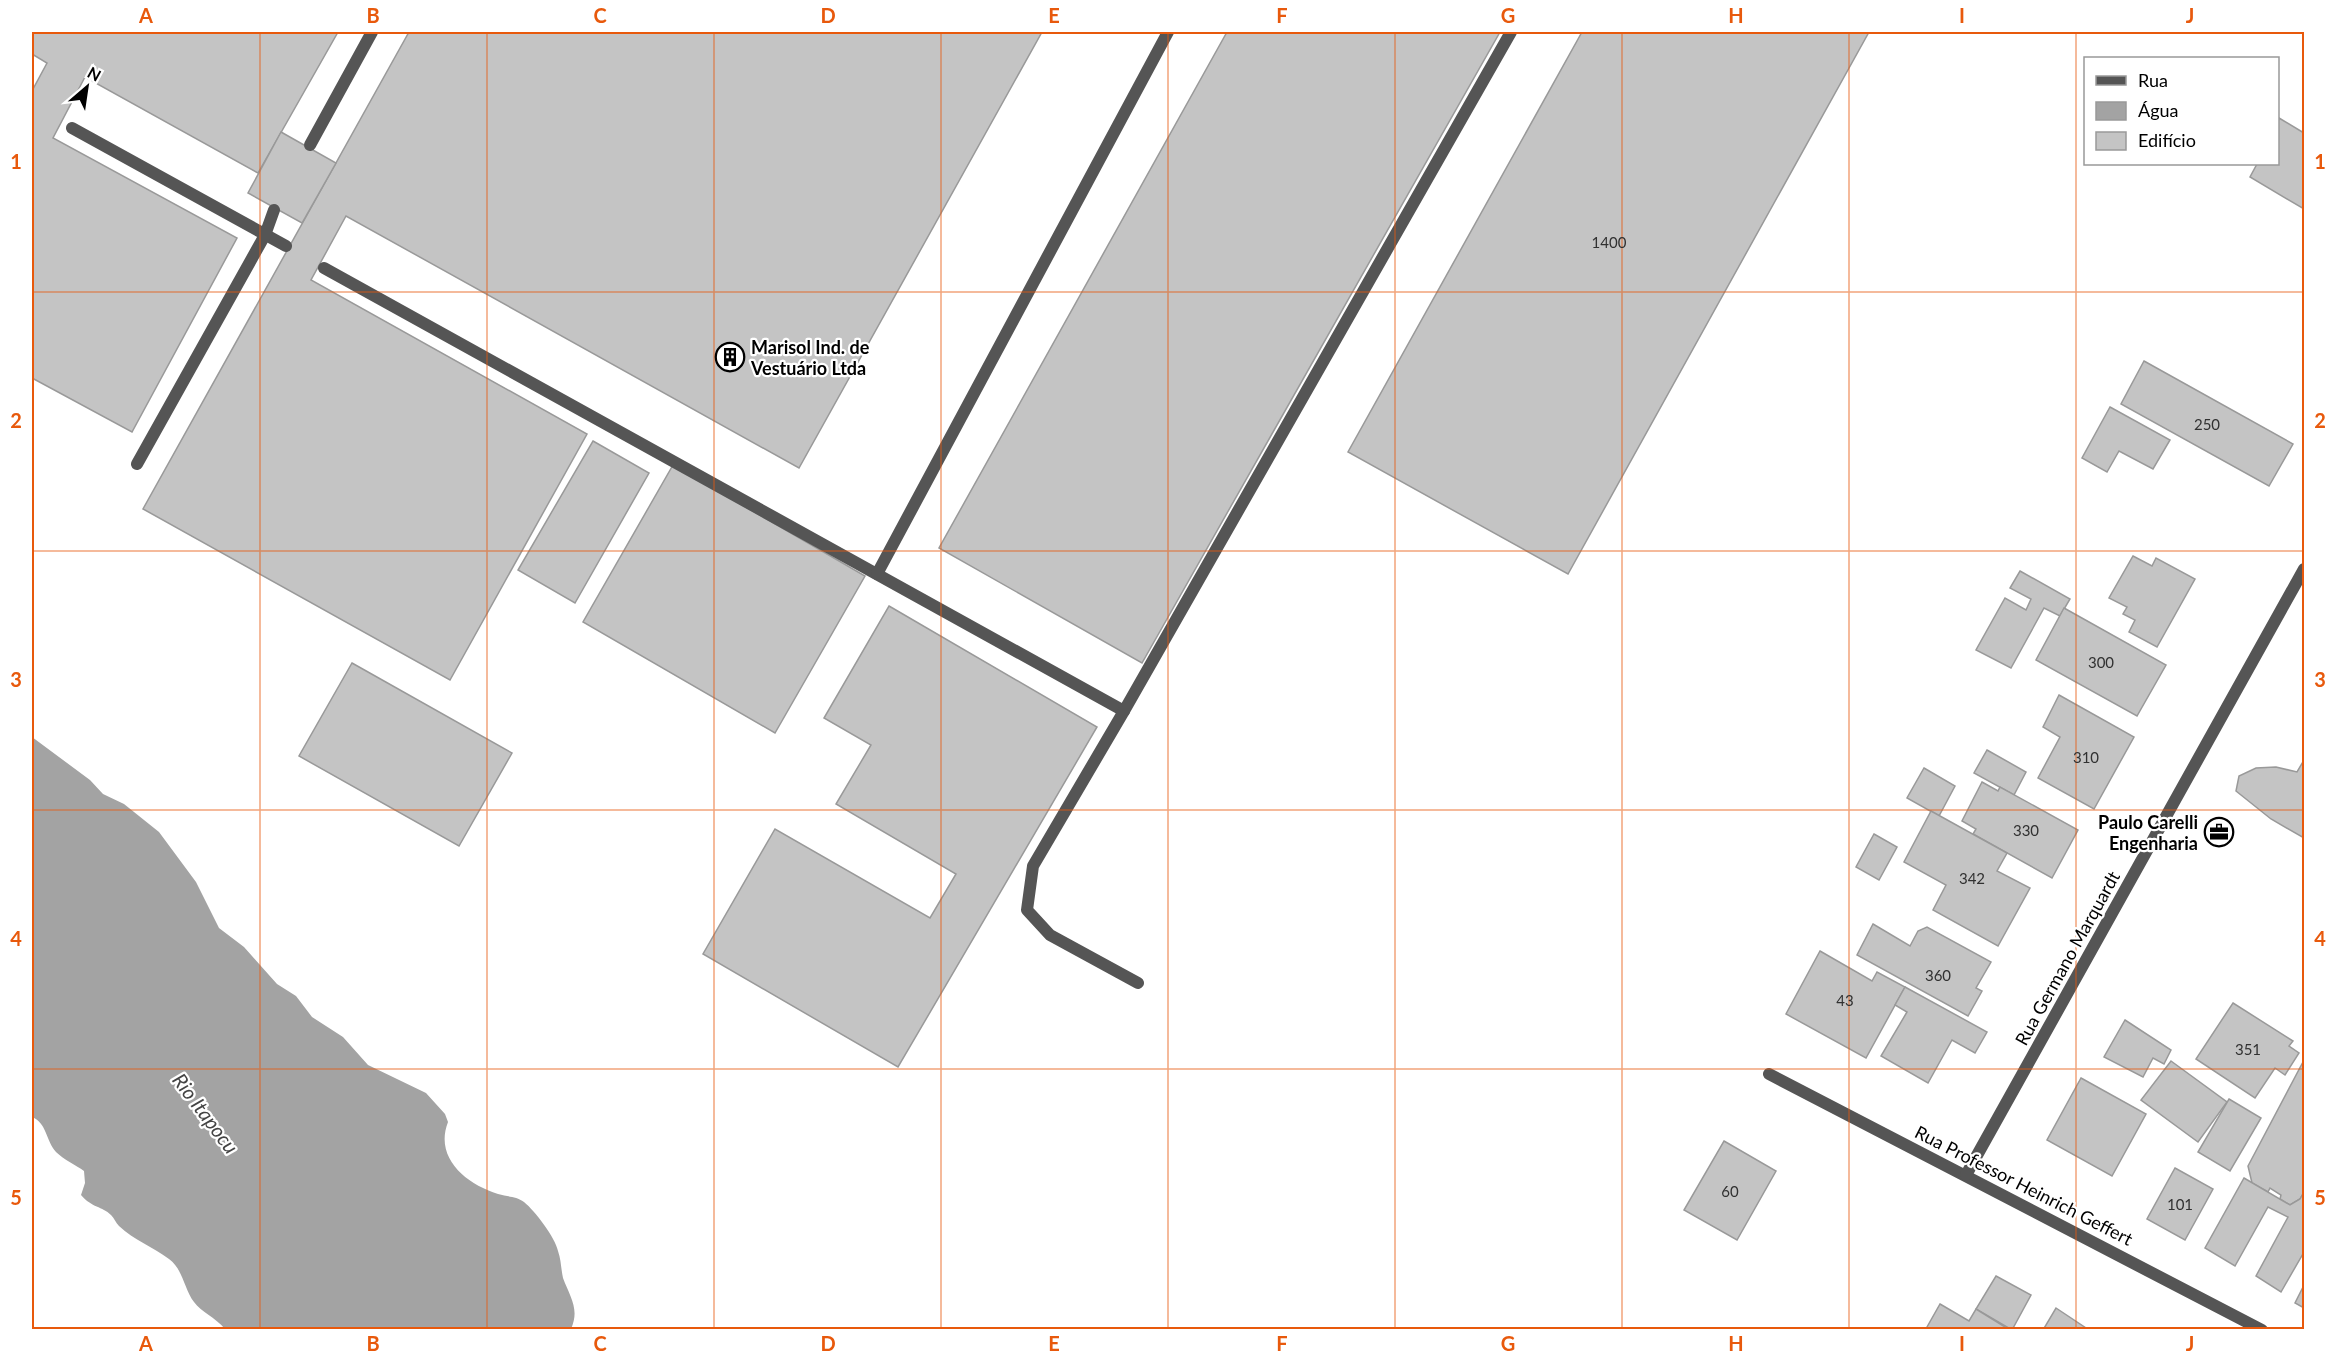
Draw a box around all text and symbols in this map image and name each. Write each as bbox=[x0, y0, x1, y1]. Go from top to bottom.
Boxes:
text: A bbox=[138, 3, 153, 27]
text: B bbox=[366, 3, 380, 27]
text: C bbox=[593, 3, 607, 27]
text: D bbox=[820, 3, 836, 27]
text: E bbox=[1048, 3, 1060, 27]
text: F bbox=[1276, 3, 1288, 27]
text: G bbox=[1501, 3, 1515, 27]
text: H bbox=[1728, 3, 1744, 27]
text: I bbox=[1959, 3, 1965, 27]
text: J bbox=[2186, 3, 2194, 27]
north arrow bbox=[57, 57, 117, 117]
legend bbox=[2084, 57, 2279, 165]
text: N bbox=[85, 62, 105, 85]
text: Rua bbox=[2138, 69, 2168, 91]
text: Água bbox=[2138, 99, 2179, 121]
text: Edifício bbox=[2138, 129, 2196, 151]
text: 1 bbox=[10, 149, 22, 173]
text: 1 bbox=[2314, 149, 2326, 173]
house number: 1400 bbox=[1592, 233, 1627, 251]
place label: Marisol Ind. de Vestuário Ltda bbox=[750, 336, 870, 379]
building icon: Marisol Ind. de Vestuário Ltda bbox=[714, 341, 746, 373]
text: 2 bbox=[10, 408, 22, 432]
text: 2 bbox=[2314, 408, 2326, 432]
house number: 250 bbox=[2194, 415, 2220, 433]
house number: 300 bbox=[2088, 653, 2114, 671]
text: 3 bbox=[10, 667, 22, 691]
text: 3 bbox=[2314, 667, 2326, 691]
house number: 310 bbox=[2073, 748, 2099, 766]
place label: Paulo Carelli Engenharia bbox=[2098, 811, 2198, 854]
office icon: Paulo Carelli Engenharia bbox=[2203, 816, 2235, 848]
house number: 330 bbox=[2013, 821, 2039, 839]
street label: Rua Germano Marquardt bbox=[2010, 867, 2124, 1049]
house number: 342 bbox=[1959, 869, 1985, 887]
text: 4 bbox=[10, 926, 22, 950]
text: 4 bbox=[2314, 926, 2326, 950]
house number: 360 bbox=[1925, 966, 1951, 984]
house number: 43 bbox=[1836, 991, 1854, 1009]
house number: 351 bbox=[2235, 1040, 2261, 1058]
water label: Rio Itapocu bbox=[168, 1068, 244, 1158]
street label: Rua Professor Heinrich Geffert bbox=[1911, 1120, 2137, 1250]
house number: 60 bbox=[1721, 1182, 1739, 1200]
text: 5 bbox=[10, 1185, 22, 1209]
text: 5 bbox=[2314, 1185, 2326, 1209]
house number: 101 bbox=[2167, 1195, 2193, 1213]
text: A bbox=[138, 1331, 153, 1355]
text: B bbox=[366, 1331, 380, 1355]
text: C bbox=[593, 1331, 607, 1355]
text: D bbox=[820, 1331, 836, 1355]
text: E bbox=[1048, 1331, 1060, 1355]
text: F bbox=[1276, 1331, 1288, 1355]
text: G bbox=[1501, 1331, 1515, 1355]
text: H bbox=[1728, 1331, 1744, 1355]
text: I bbox=[1959, 1331, 1965, 1355]
text: J bbox=[2186, 1331, 2194, 1355]

